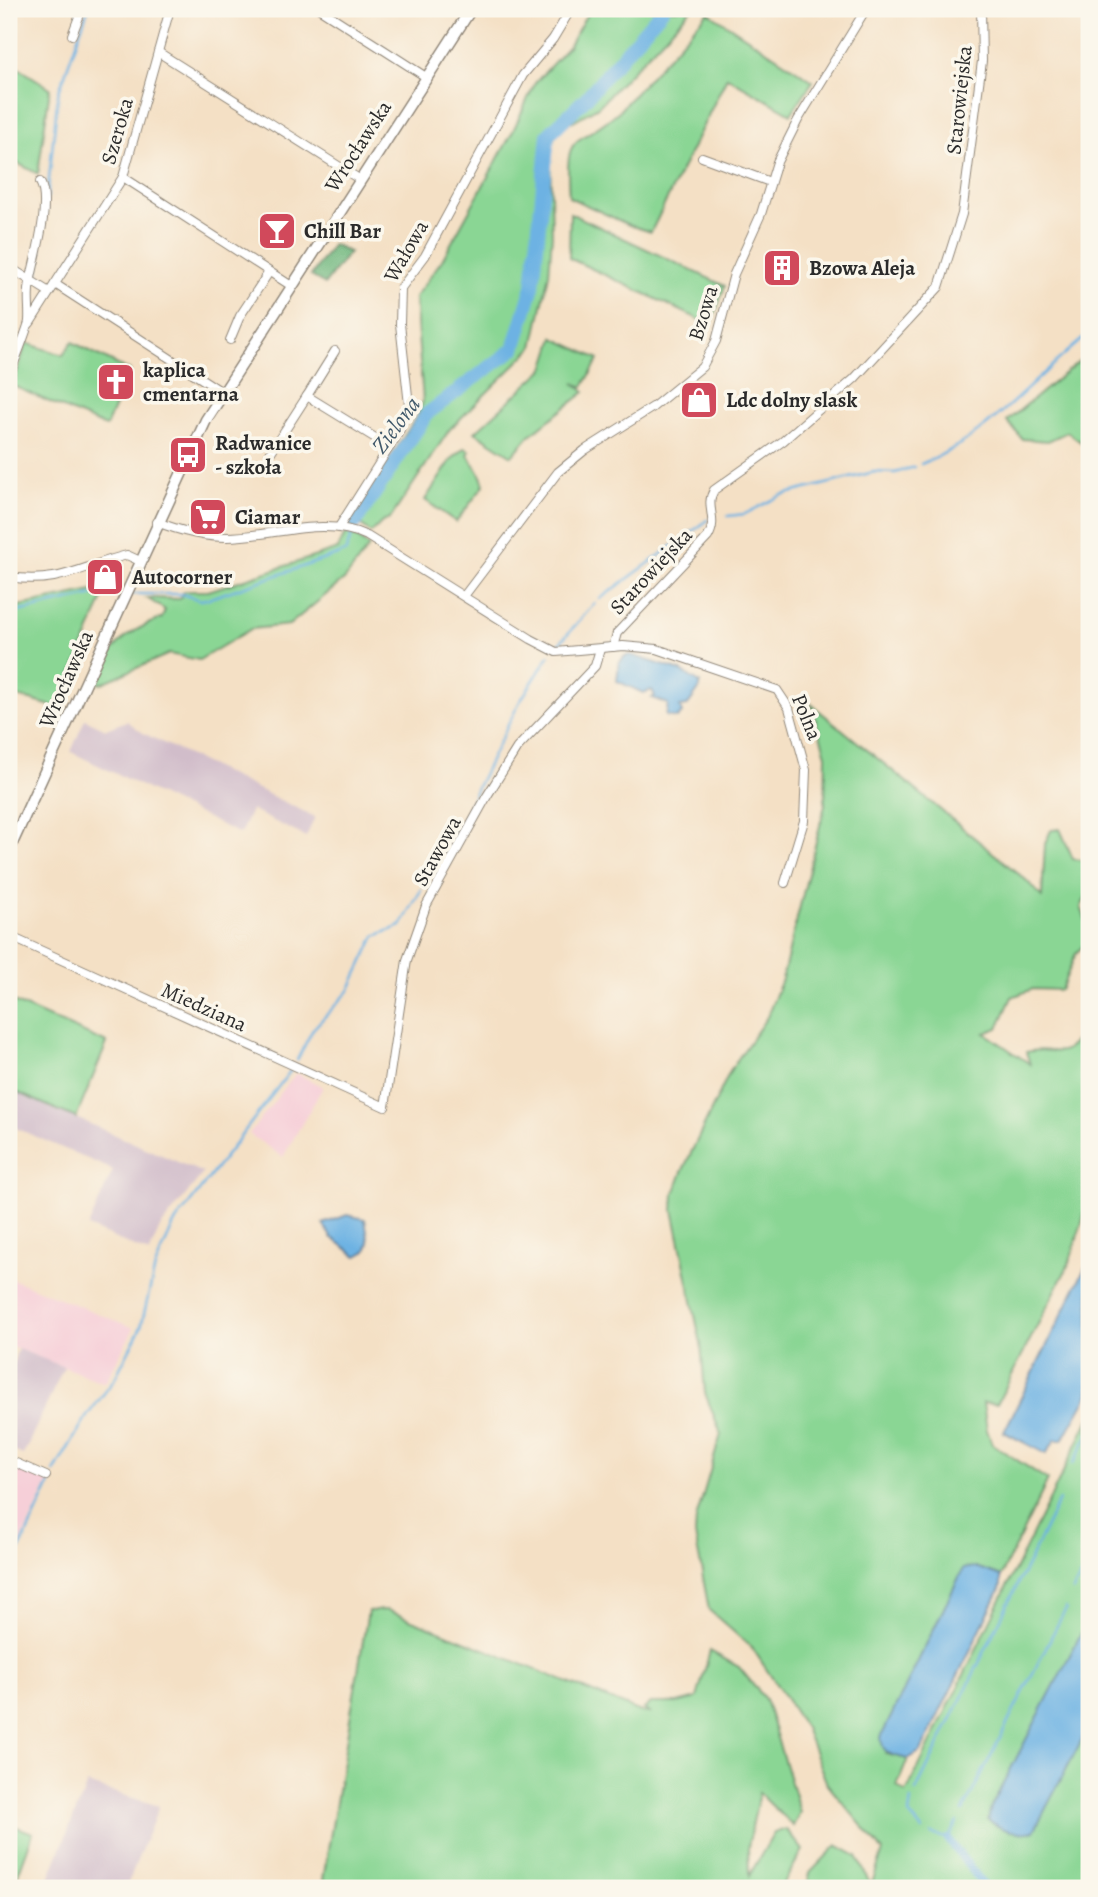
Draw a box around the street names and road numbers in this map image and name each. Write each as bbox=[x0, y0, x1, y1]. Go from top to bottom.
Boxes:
street label: Starowiejska bbox=[939, 44, 979, 156]
street label: Szeroka bbox=[94, 94, 140, 168]
street label: Wrocławska bbox=[317, 95, 398, 198]
street label: Wałowa bbox=[376, 214, 435, 288]
street label: Bzowa bbox=[681, 282, 725, 344]
street label: Starowiejska bbox=[603, 521, 699, 621]
street label: Wrocławska bbox=[32, 626, 100, 733]
street label: Polna bbox=[785, 690, 829, 744]
street label: Stawowa bbox=[406, 811, 468, 891]
street label: Miedziana bbox=[157, 976, 251, 1038]

